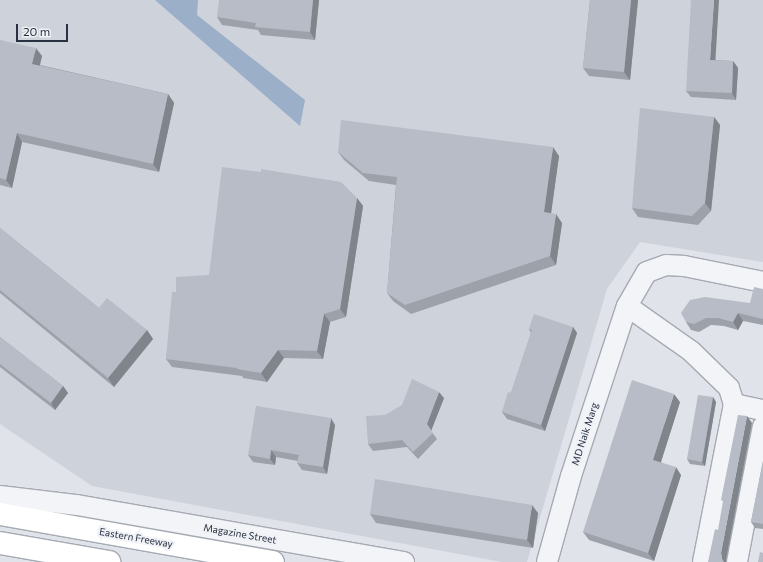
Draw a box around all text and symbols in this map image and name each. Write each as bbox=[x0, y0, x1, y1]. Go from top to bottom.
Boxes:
scale bar bbox=[18, 16, 70, 42]
text: 20 m bbox=[23, 24, 50, 38]
street label: MD Naik Marg bbox=[569, 401, 601, 467]
street label: Magazine Street bbox=[203, 522, 277, 546]
street label: Eastern Freeway bbox=[98, 526, 174, 550]

